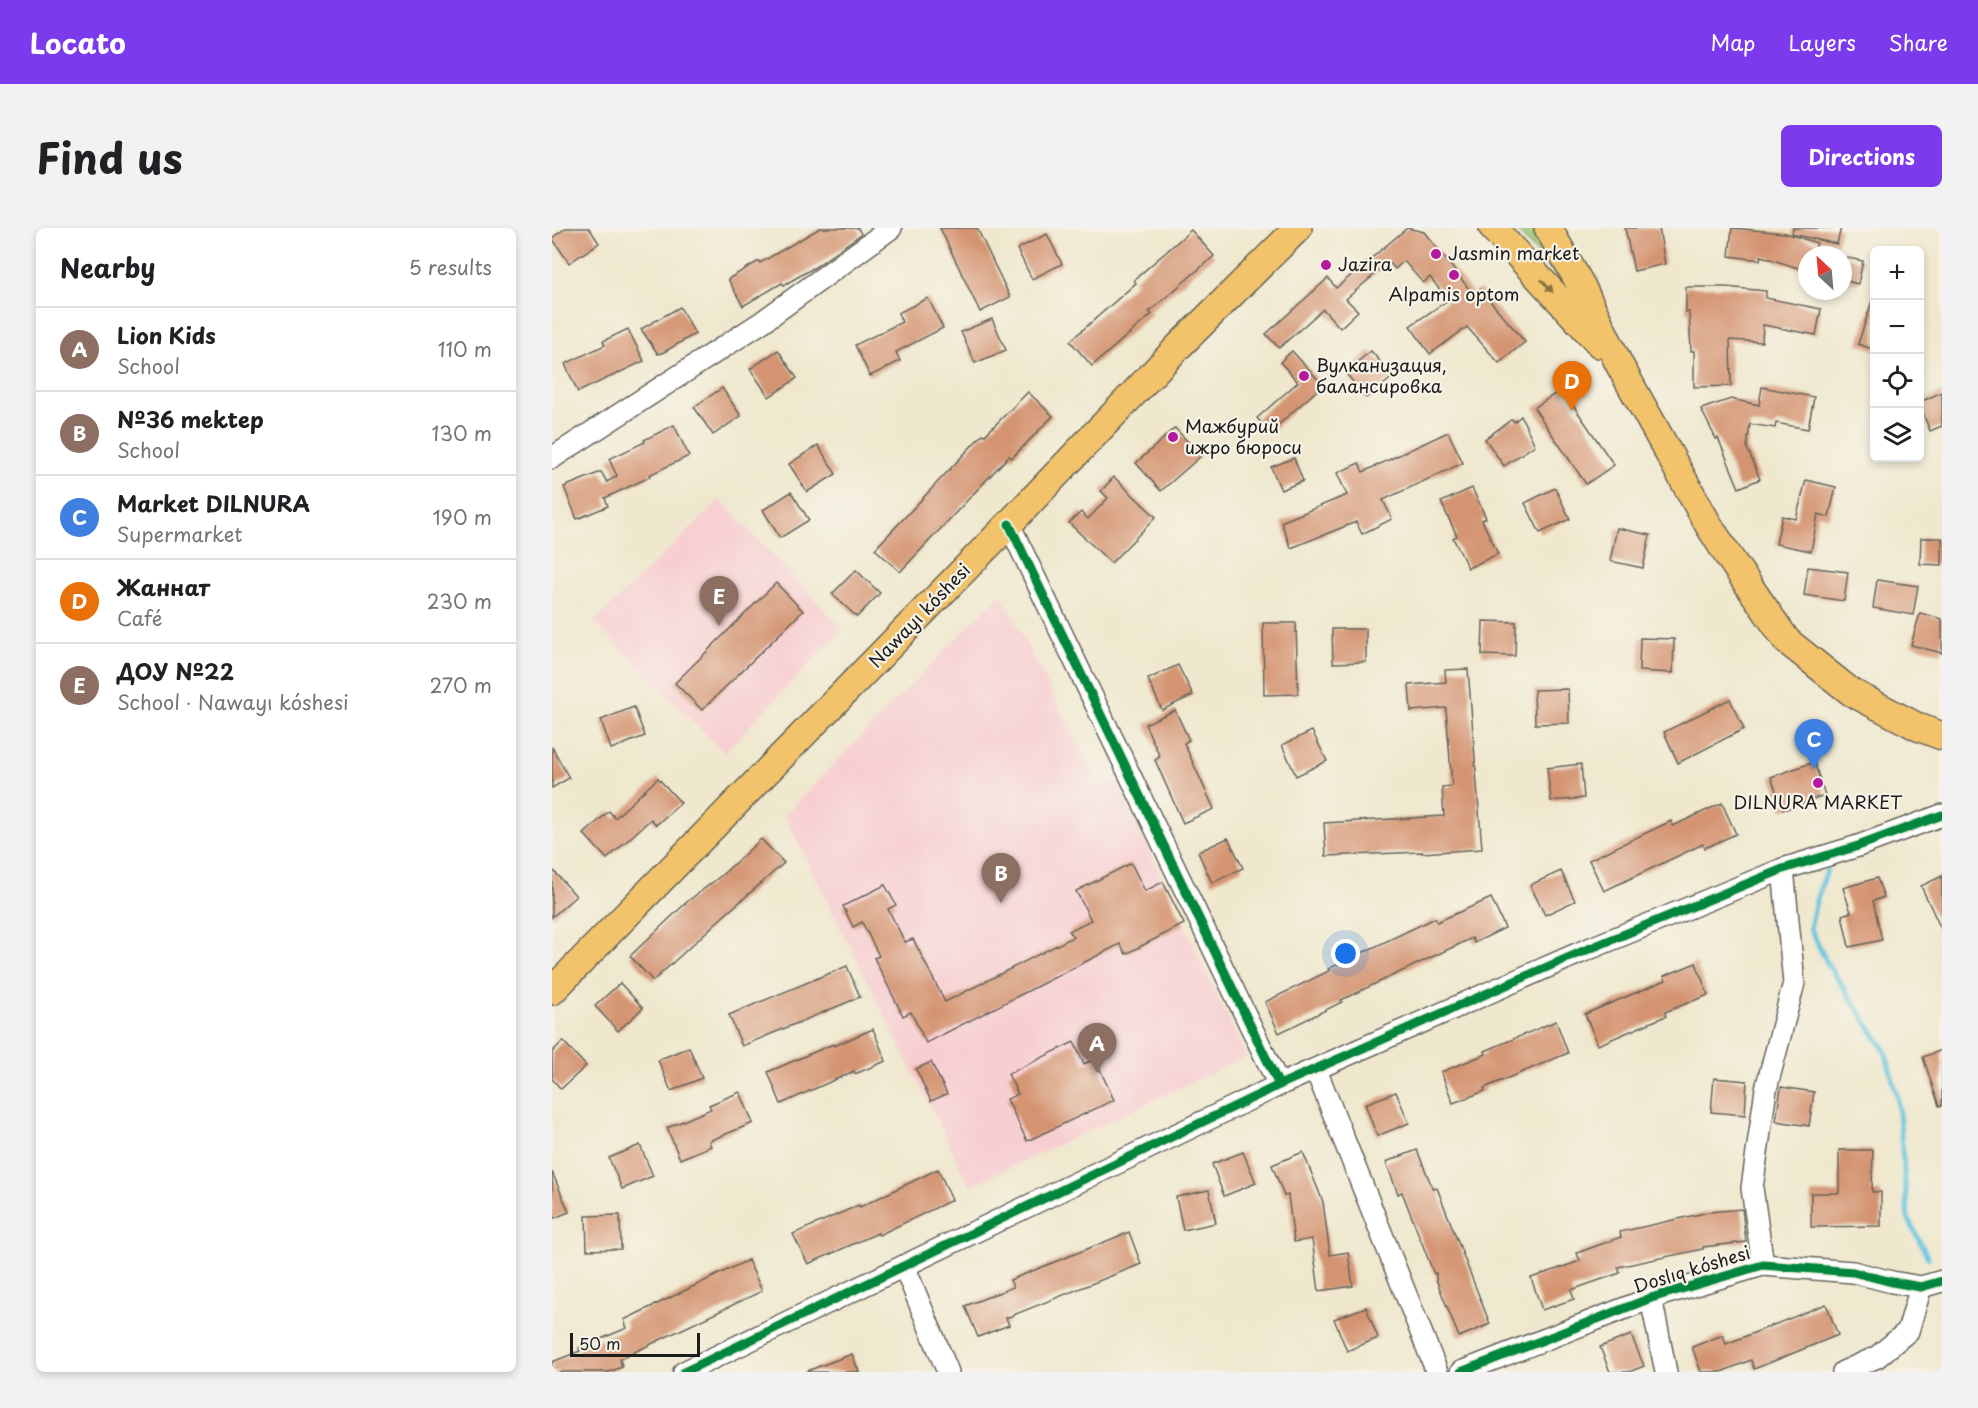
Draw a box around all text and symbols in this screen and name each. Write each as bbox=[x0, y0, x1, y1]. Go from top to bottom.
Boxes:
text: Locato bbox=[30, 21, 126, 64]
text: Map bbox=[1711, 26, 1755, 58]
text: Layers bbox=[1788, 26, 1856, 58]
text: Share bbox=[1889, 26, 1948, 58]
text: Find us bbox=[36, 125, 183, 188]
button: Directions bbox=[1781, 125, 1942, 187]
place label: Jasmin market bbox=[1448, 239, 1579, 266]
north arrow bbox=[1798, 246, 1852, 300]
map controls bbox=[1870, 246, 1924, 462]
button: + bbox=[1870, 246, 1924, 300]
marker: Jasmin market bbox=[1429, 247, 1443, 261]
text: Nearby bbox=[60, 248, 155, 287]
place label: Jazira bbox=[1338, 250, 1393, 277]
text: 5 results bbox=[409, 252, 492, 282]
marker: Jazira bbox=[1319, 258, 1333, 272]
marker: Alpamis optom bbox=[1447, 268, 1461, 282]
one-way arrow bbox=[1540, 279, 1554, 294]
place label: Alpamis optom bbox=[1388, 280, 1520, 307]
button: − bbox=[1870, 300, 1924, 354]
text: Lion Kids bbox=[117, 318, 216, 351]
text: A bbox=[72, 334, 87, 364]
text: 110 m bbox=[438, 334, 492, 364]
text: School bbox=[117, 351, 180, 381]
place label: Вулканизация, балансировка bbox=[1316, 351, 1447, 399]
button: locate bbox=[1870, 354, 1924, 408]
pin: D bbox=[1552, 362, 1592, 411]
marker: Вулканизация, балансировка bbox=[1297, 369, 1311, 383]
text: №36 mektep bbox=[117, 402, 264, 435]
button: layers bbox=[1870, 408, 1924, 462]
place label: Мажбурий ижро бюроси bbox=[1185, 412, 1302, 460]
text: B bbox=[73, 418, 86, 448]
text: 130 m bbox=[432, 418, 492, 448]
marker: Мажбурий ижро бюроси bbox=[1166, 430, 1180, 444]
text: School bbox=[117, 435, 180, 465]
text: Market DILNURA bbox=[117, 486, 310, 519]
text: C bbox=[72, 502, 87, 532]
text: 190 m bbox=[433, 502, 492, 532]
text: Supermarket bbox=[117, 519, 243, 549]
street label: Nawayı kóshesi bbox=[862, 557, 976, 673]
text: Жаннат bbox=[117, 570, 210, 603]
pin: E bbox=[700, 576, 738, 626]
text: D bbox=[72, 586, 87, 616]
text: 230 m bbox=[427, 586, 492, 616]
text: Café bbox=[117, 603, 162, 633]
text: ДОУ №22 bbox=[117, 654, 234, 687]
text: E bbox=[73, 670, 86, 700]
text: 270 m bbox=[429, 670, 492, 700]
text: School · Nawayı kóshesi bbox=[117, 687, 349, 717]
pin: C bbox=[1794, 720, 1834, 769]
marker: DILNURA MARKET bbox=[1811, 776, 1825, 790]
place label: DILNURA MARKET bbox=[1733, 788, 1903, 815]
pin: B bbox=[982, 854, 1020, 903]
your location bbox=[1331, 939, 1360, 968]
pin: A bbox=[1078, 1024, 1116, 1073]
street label: Doslıq kóshesi bbox=[1630, 1238, 1753, 1299]
scale bar bbox=[570, 1330, 700, 1358]
text: 50 m bbox=[579, 1331, 620, 1355]

